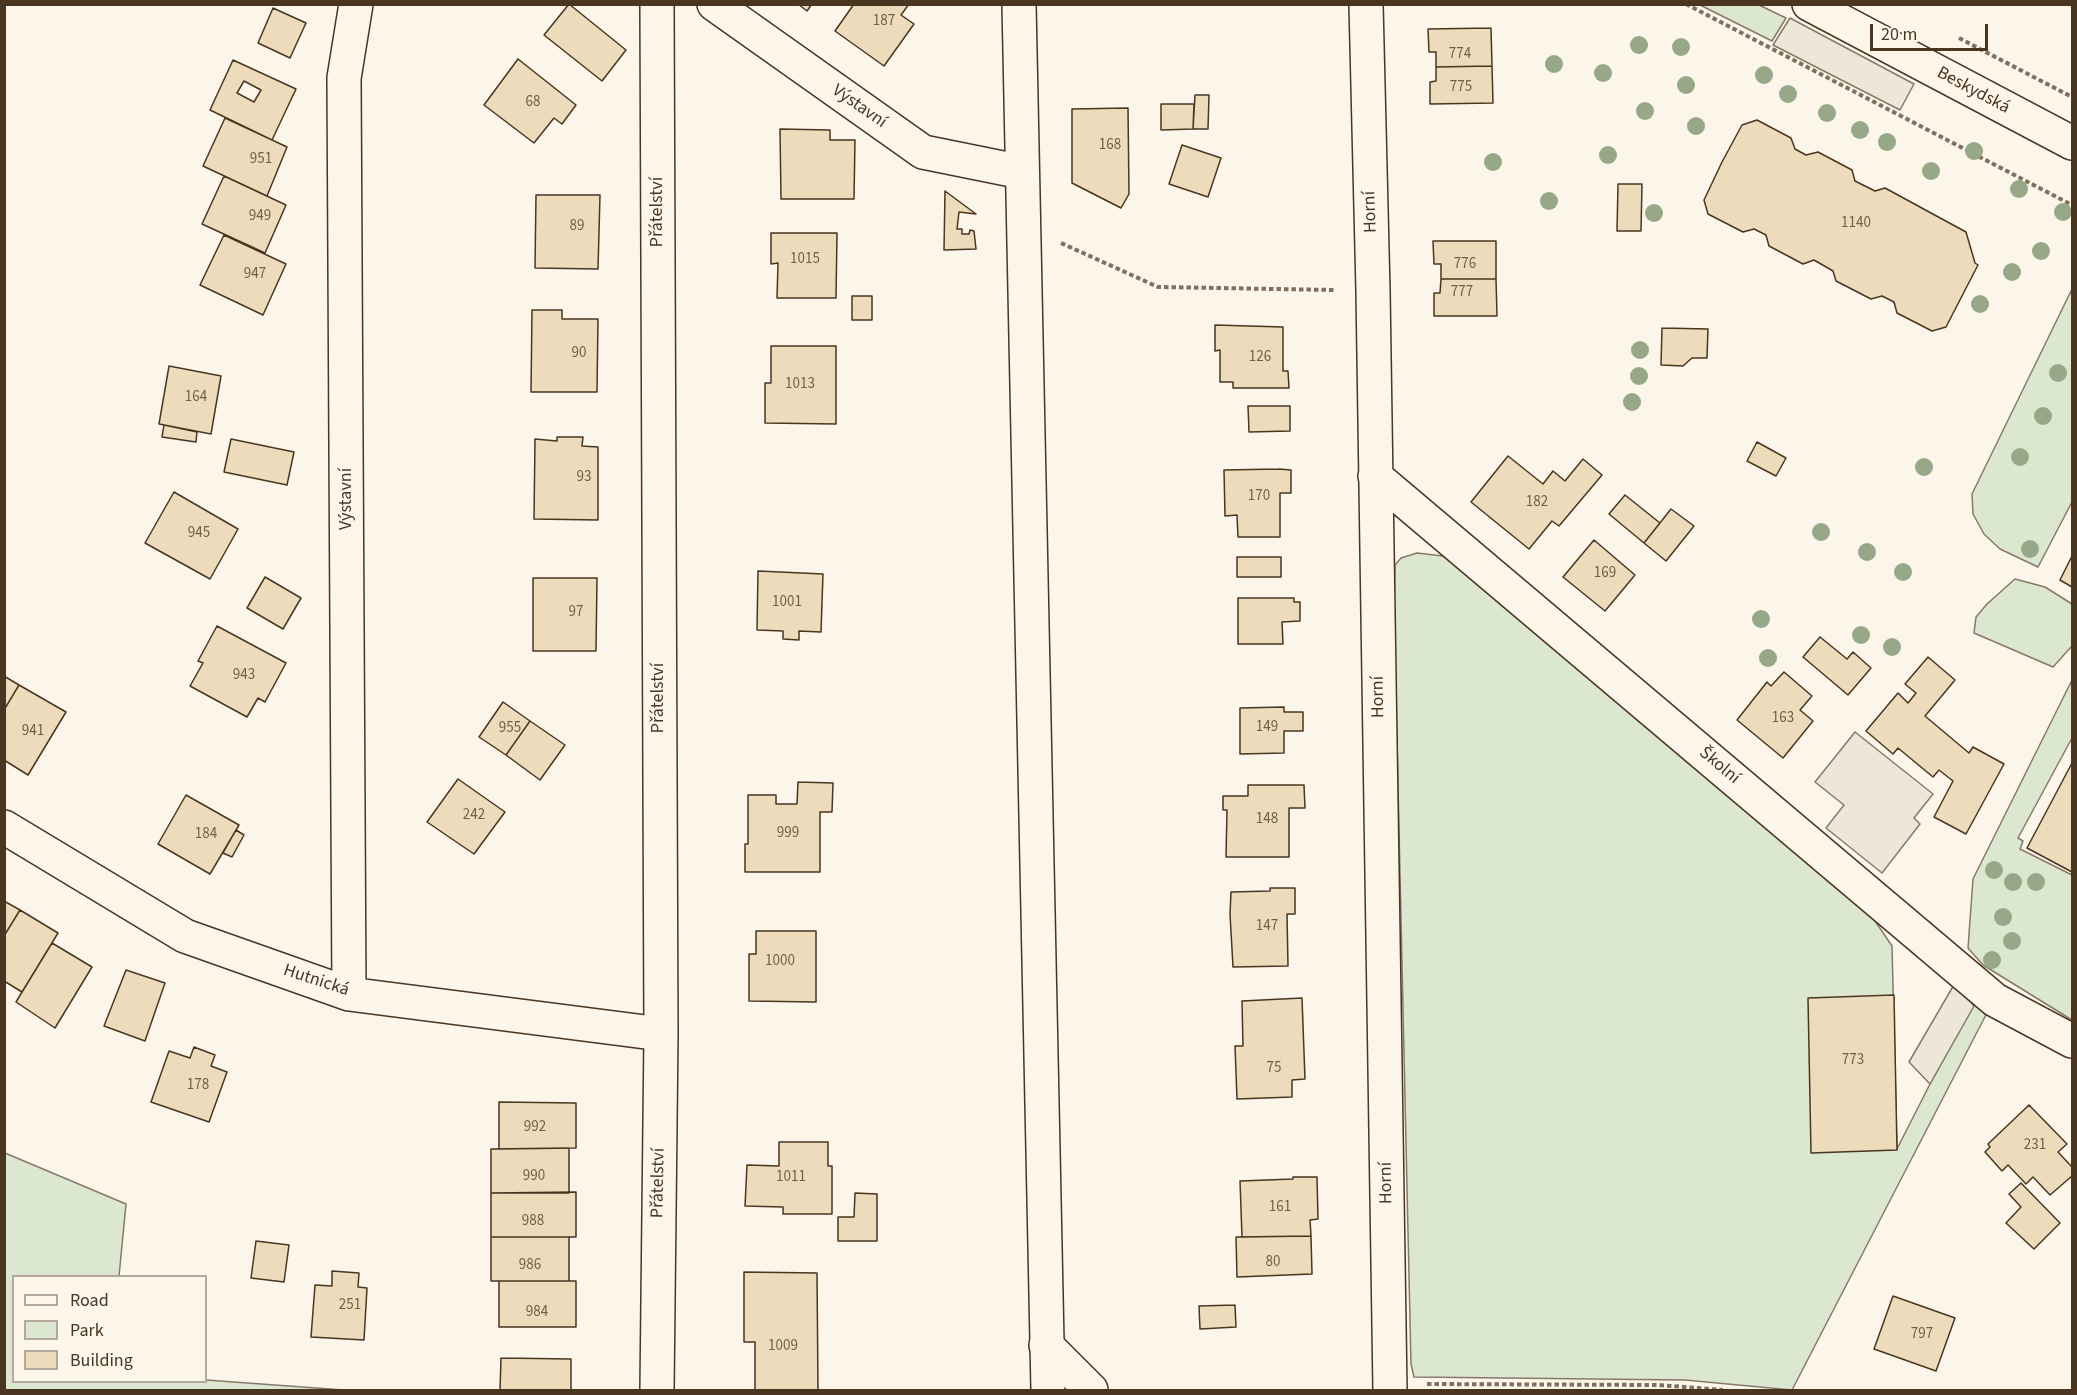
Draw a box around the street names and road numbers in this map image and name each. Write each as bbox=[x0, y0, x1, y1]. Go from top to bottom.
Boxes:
street label: Beskydská bbox=[1933, 63, 2013, 119]
street label: Výstavní bbox=[827, 80, 891, 134]
street label: Přátelství bbox=[647, 177, 669, 247]
street label: Horní bbox=[1359, 191, 1383, 233]
street label: Výstavní bbox=[336, 468, 358, 530]
street label: Přátelství bbox=[648, 663, 670, 733]
street label: Horní bbox=[1368, 676, 1390, 718]
street label: Školní bbox=[1694, 743, 1744, 789]
street label: Hutnická bbox=[280, 960, 352, 1002]
street label: Přátelství bbox=[648, 1148, 670, 1218]
street label: Horní bbox=[1376, 1162, 1398, 1204]

